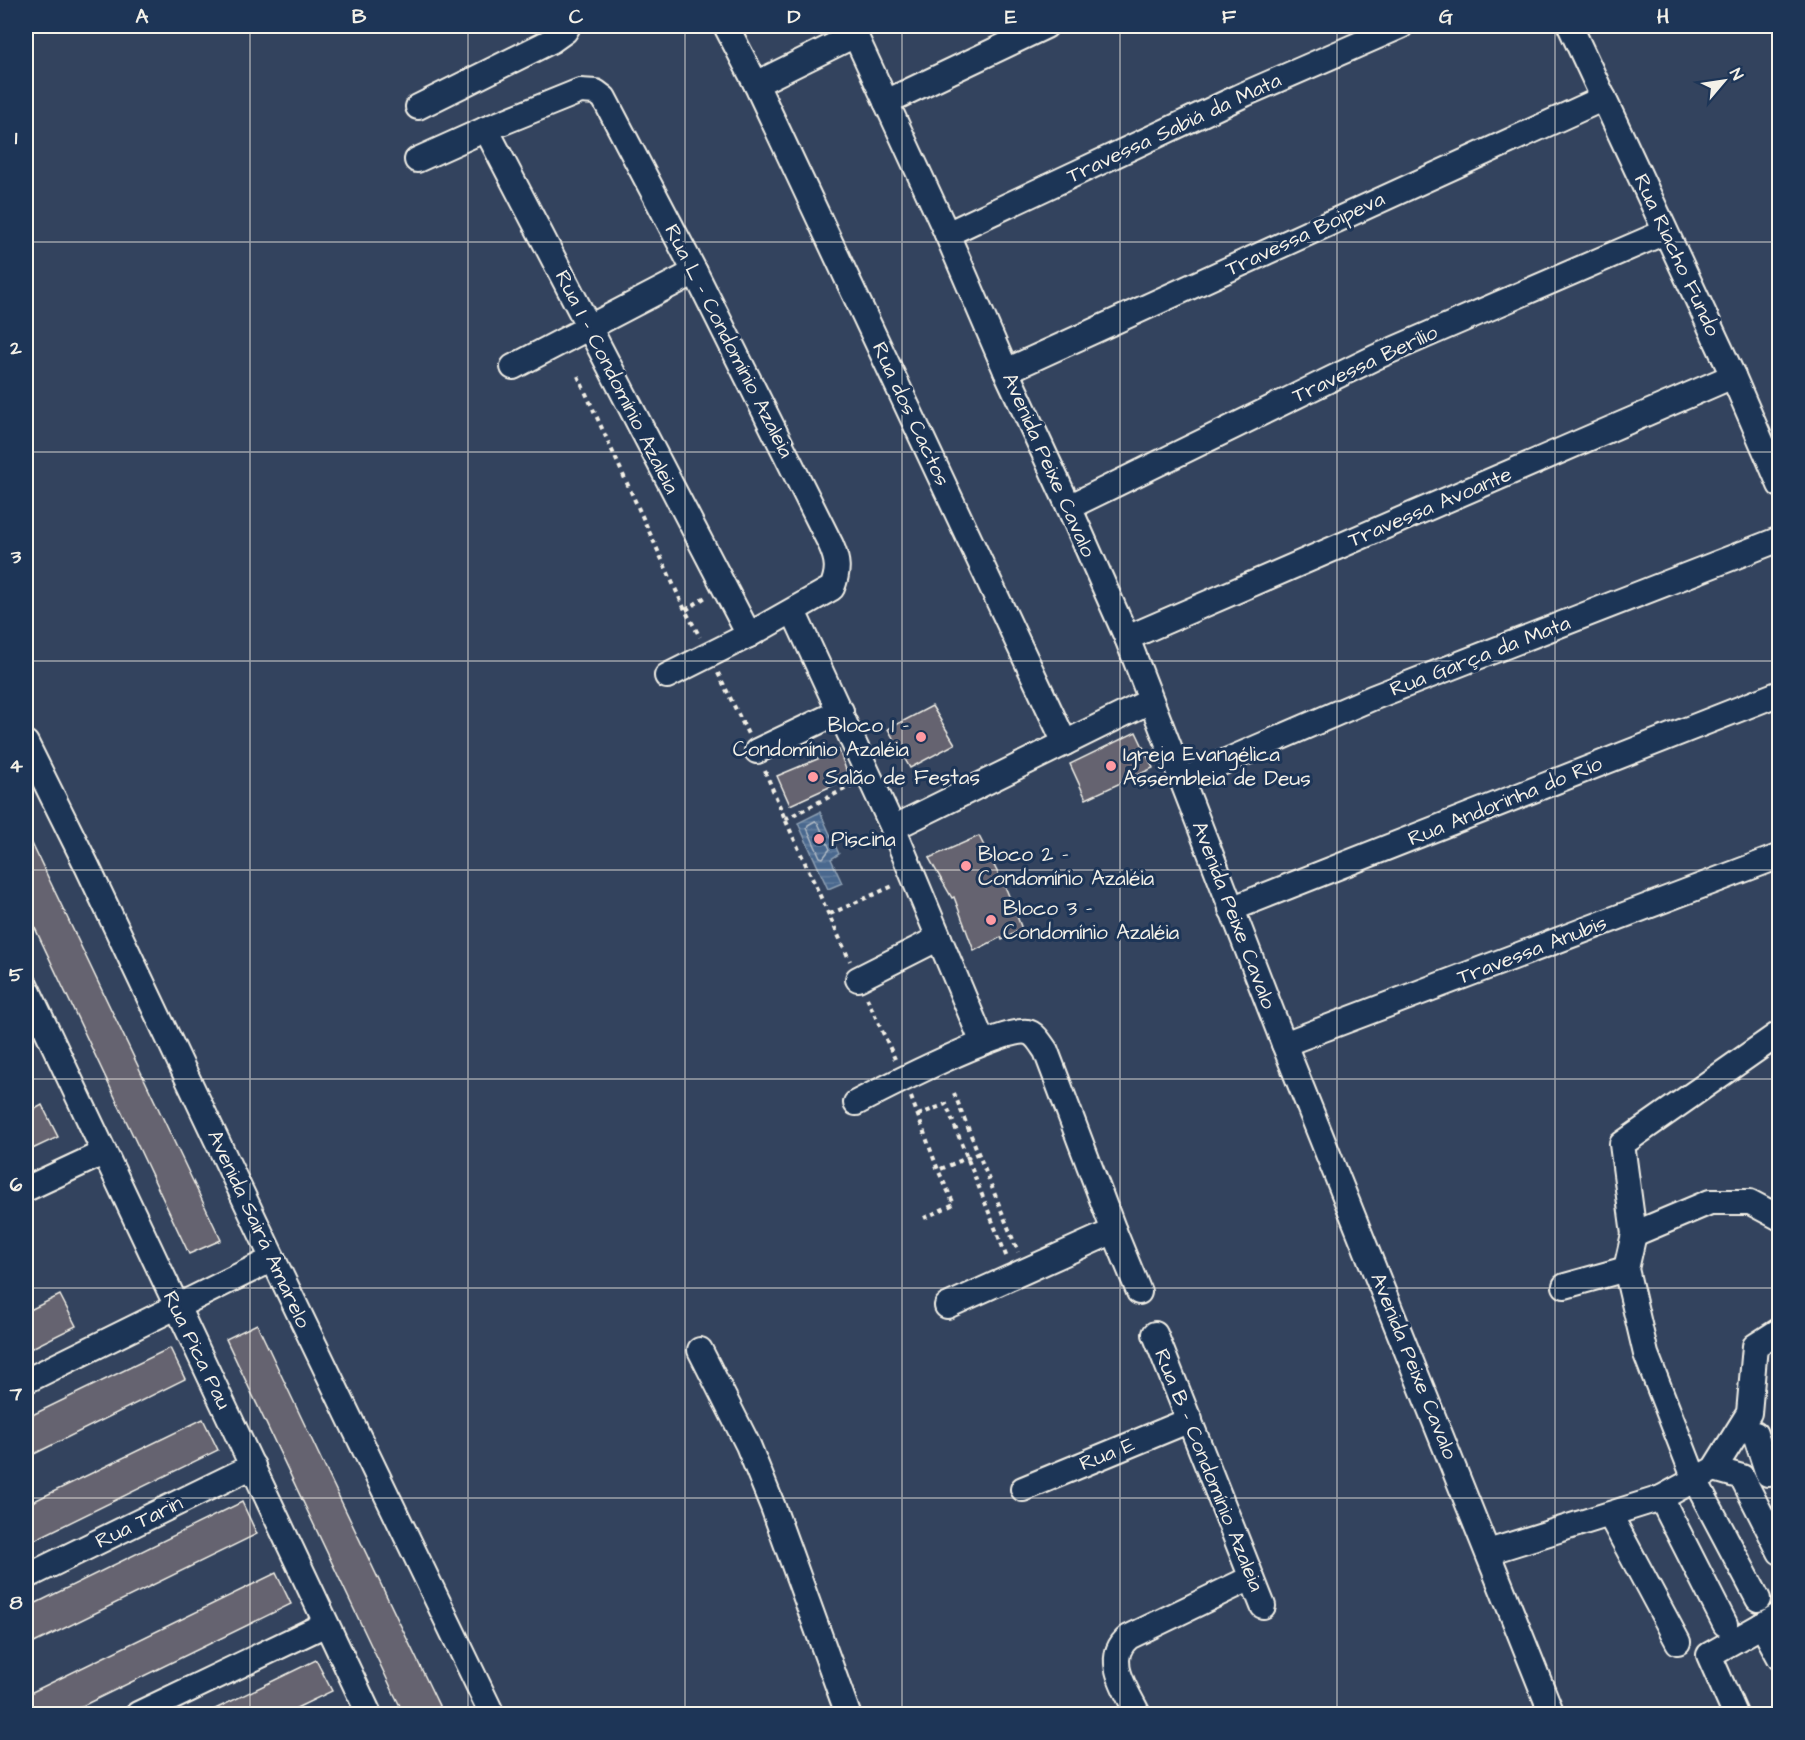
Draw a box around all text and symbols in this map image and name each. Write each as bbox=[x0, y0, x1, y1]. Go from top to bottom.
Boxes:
text: A bbox=[136, 3, 149, 31]
text: B bbox=[352, 3, 367, 31]
text: C bbox=[569, 3, 584, 31]
text: D bbox=[788, 3, 801, 31]
text: E bbox=[1005, 3, 1017, 31]
text: F bbox=[1222, 3, 1237, 31]
text: G bbox=[1439, 3, 1453, 31]
text: H bbox=[1657, 3, 1669, 31]
north arrow bbox=[1694, 51, 1754, 111]
text: N bbox=[1724, 64, 1748, 84]
street label: Travessa Sabiá da Mata bbox=[1062, 65, 1286, 190]
text: 1 bbox=[15, 124, 18, 152]
street label: Rua Riacho Fundo bbox=[1627, 169, 1727, 341]
street label: Travessa Boipeva bbox=[1221, 184, 1390, 284]
street label: Rua L - Condomínio Azaleia bbox=[657, 219, 801, 463]
street label: Rua I - Condomínio Azaleia bbox=[548, 265, 686, 499]
street label: Travessa Berílio bbox=[1288, 318, 1442, 410]
text: 2 bbox=[9, 334, 22, 362]
street label: Rua dos Cactos bbox=[865, 337, 957, 491]
street label: Avenida Peixe Cavalo bbox=[995, 368, 1103, 562]
street label: Travessa Avoante bbox=[1344, 459, 1516, 555]
text: 3 bbox=[10, 543, 22, 571]
street label: Rua Garça da Mata bbox=[1386, 608, 1575, 704]
place label: Bloco 1 - Condomínio Azaléia bbox=[733, 711, 909, 764]
marker: Bloco 1 - Condomínio Azaléia bbox=[914, 730, 928, 744]
place label: Igreja Evangélica Assembleia de Deus bbox=[1123, 740, 1311, 793]
street label: Rua Andorinha do Río bbox=[1404, 749, 1607, 853]
text: 4 bbox=[9, 752, 23, 780]
marker: Igreja Evangélica Assembleia de Deus bbox=[1104, 759, 1118, 773]
place label: Salão de Festas bbox=[825, 763, 980, 792]
marker: Salão de Festas bbox=[806, 770, 820, 784]
street label: Avenida Peixe Cavalo bbox=[1185, 817, 1283, 1013]
place label: Piscina bbox=[831, 825, 896, 854]
marker: Piscina bbox=[812, 832, 826, 846]
place label: Bloco 2 - Condomínio Azaléia bbox=[978, 840, 1155, 893]
marker: Bloco 2 - Condomínio Azaléia bbox=[959, 859, 973, 873]
place label: Bloco 3 - Condomínio Azaléia bbox=[1003, 894, 1180, 947]
street label: Travessa Anubis bbox=[1453, 908, 1611, 992]
marker: Bloco 3 - Condomínio Azaléia bbox=[984, 913, 998, 927]
text: 5 bbox=[9, 961, 24, 989]
street label: Avenida Sairá Amarelo bbox=[200, 1125, 318, 1333]
text: 6 bbox=[10, 1171, 23, 1199]
street label: Avenida Peixe Cavalo bbox=[1363, 1268, 1465, 1464]
street label: Rua Pica Pau bbox=[156, 1286, 238, 1414]
street label: Rua B - Condomínio Azaleia bbox=[1147, 1344, 1271, 1596]
text: 7 bbox=[9, 1380, 23, 1408]
street label: Rua E bbox=[1075, 1430, 1139, 1478]
street label: Rua Tarin bbox=[91, 1488, 187, 1556]
text: 8 bbox=[10, 1589, 23, 1617]

